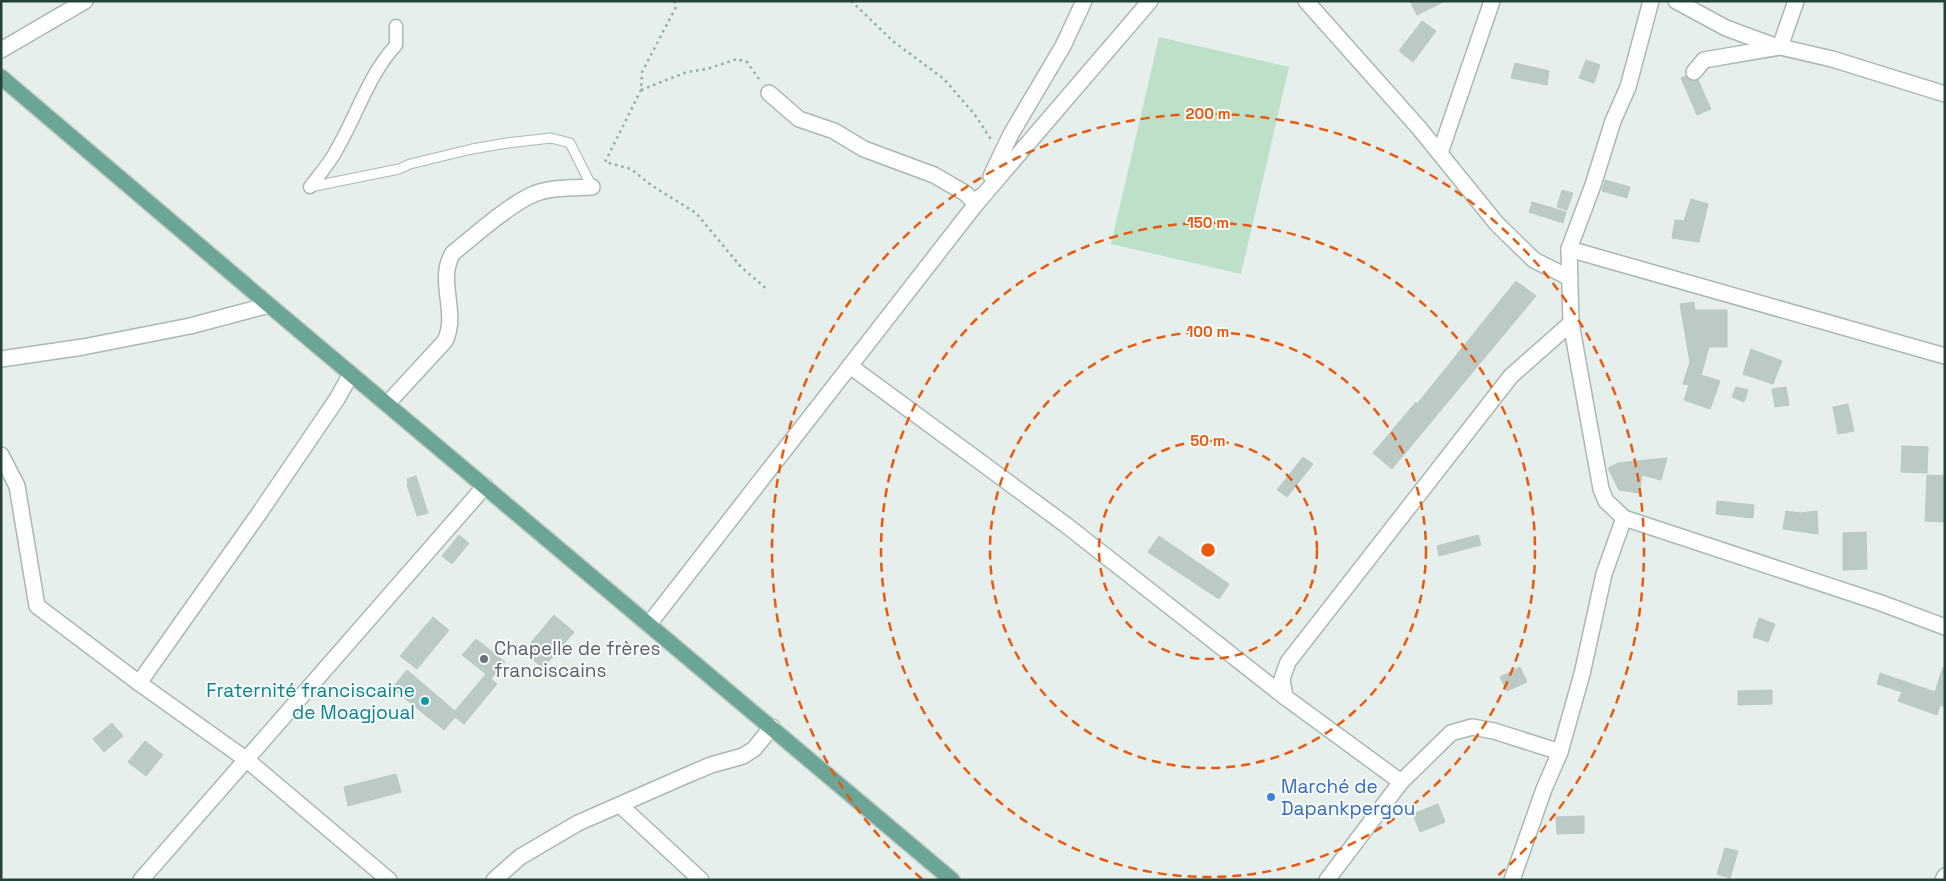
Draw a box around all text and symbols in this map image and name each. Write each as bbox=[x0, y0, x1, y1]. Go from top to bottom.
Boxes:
text: 200 m bbox=[1186, 104, 1230, 123]
text: 150 m bbox=[1187, 213, 1229, 232]
text: 100 m bbox=[1187, 322, 1229, 341]
text: 50 m bbox=[1190, 431, 1226, 450]
centre of rings bbox=[1199, 541, 1217, 559]
place label: Chapelle de frères franciscains bbox=[494, 636, 661, 683]
marker: Chapelle de frères franciscains bbox=[478, 653, 490, 665]
place label: Fraternité franciscaine de Moagjoual bbox=[206, 678, 415, 725]
marker: Fraternité franciscaine de Moagjoual bbox=[419, 695, 431, 707]
place label: Marché de Dapankpergou bbox=[1281, 774, 1415, 821]
marker: Marché de Dapankpergou bbox=[1265, 791, 1277, 803]

